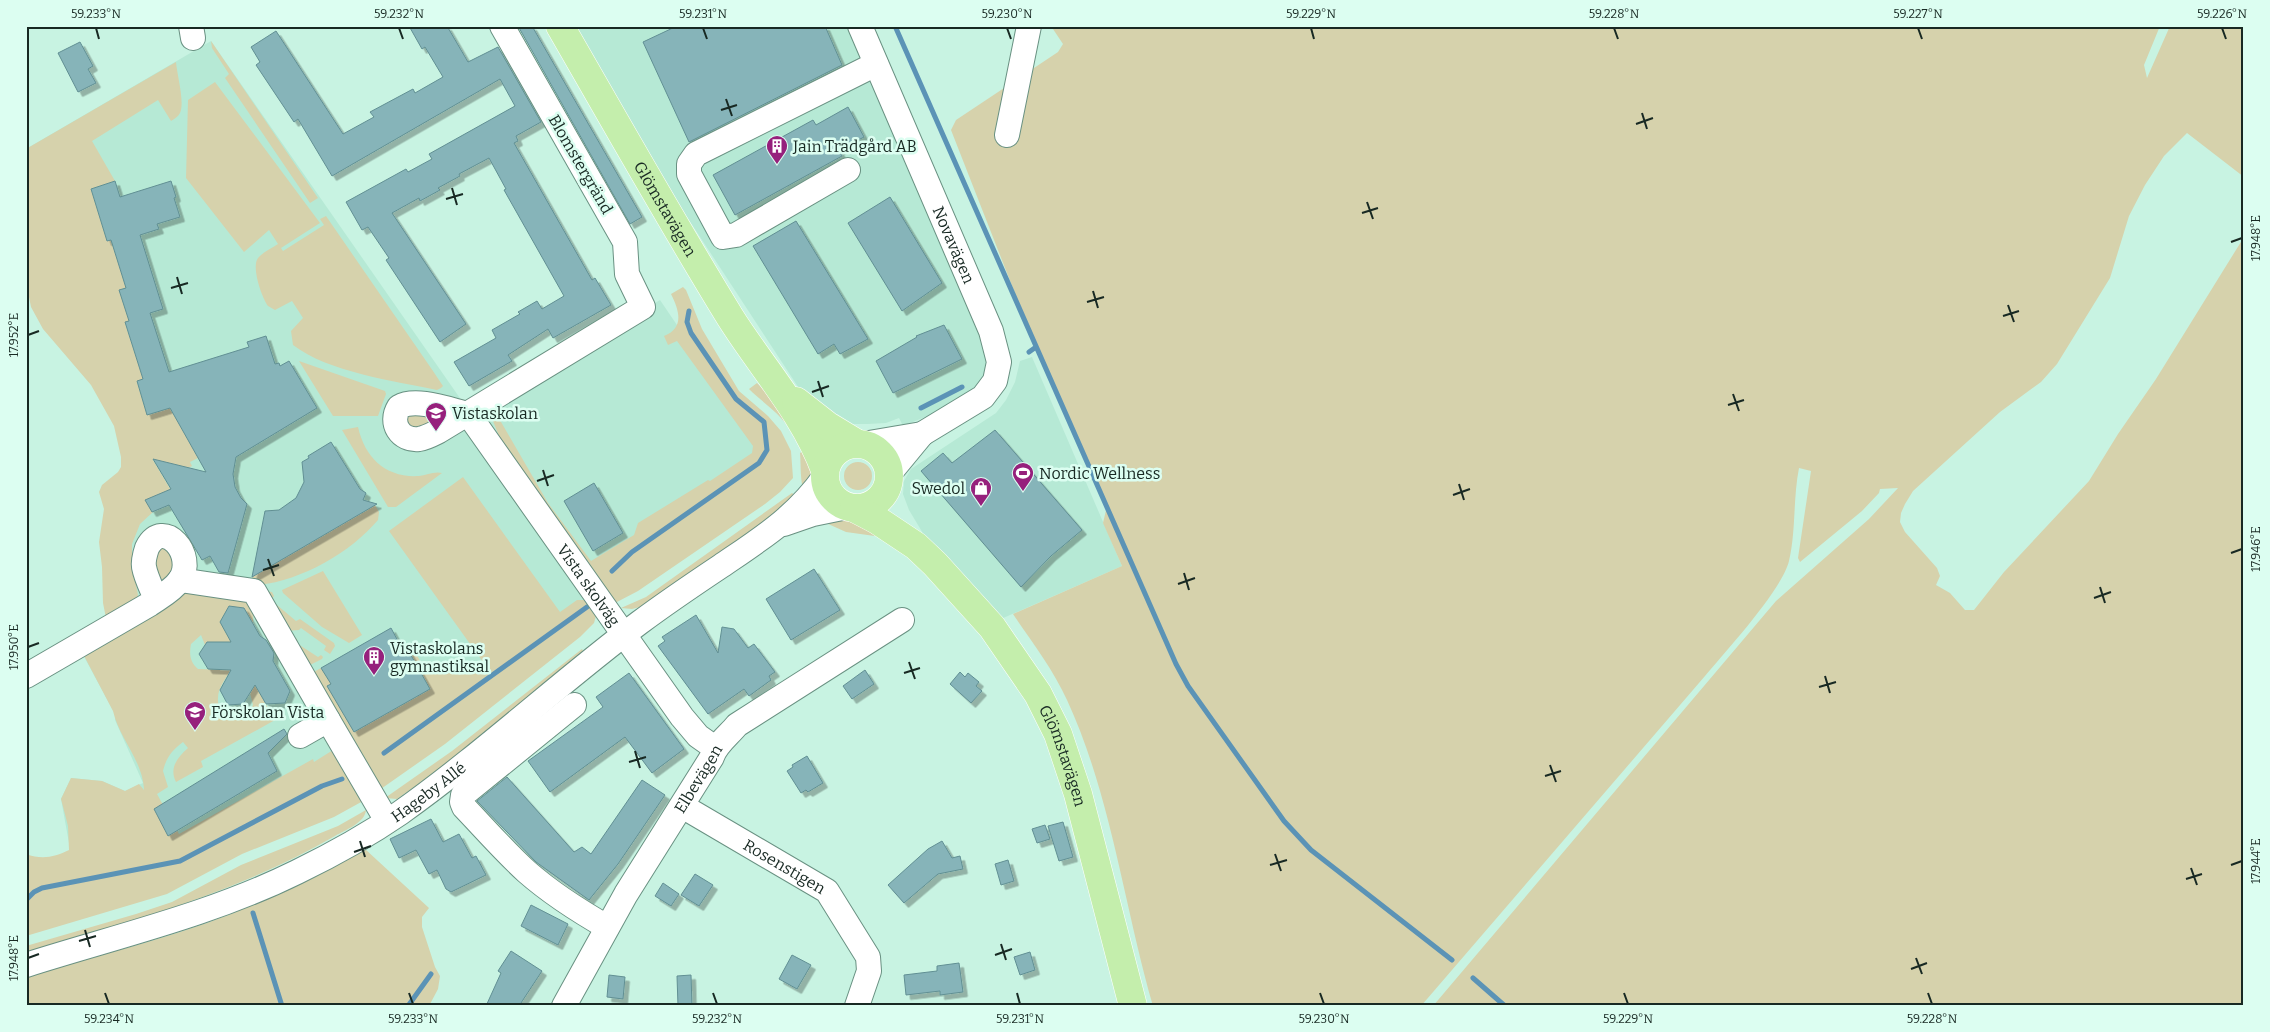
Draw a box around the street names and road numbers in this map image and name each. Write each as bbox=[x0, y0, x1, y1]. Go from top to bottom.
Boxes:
street label: Blomstergränd bbox=[544, 111, 617, 218]
street label: Glömstavägen bbox=[630, 158, 700, 260]
street label: Novavägen bbox=[928, 203, 978, 286]
street label: Vista skolväg bbox=[553, 541, 624, 630]
street label: Glömstavägen bbox=[1035, 702, 1090, 808]
street label: Elbevägen bbox=[670, 741, 726, 817]
street label: Hageby Allé bbox=[388, 758, 470, 826]
street label: Rosenstigen bbox=[740, 835, 829, 898]

